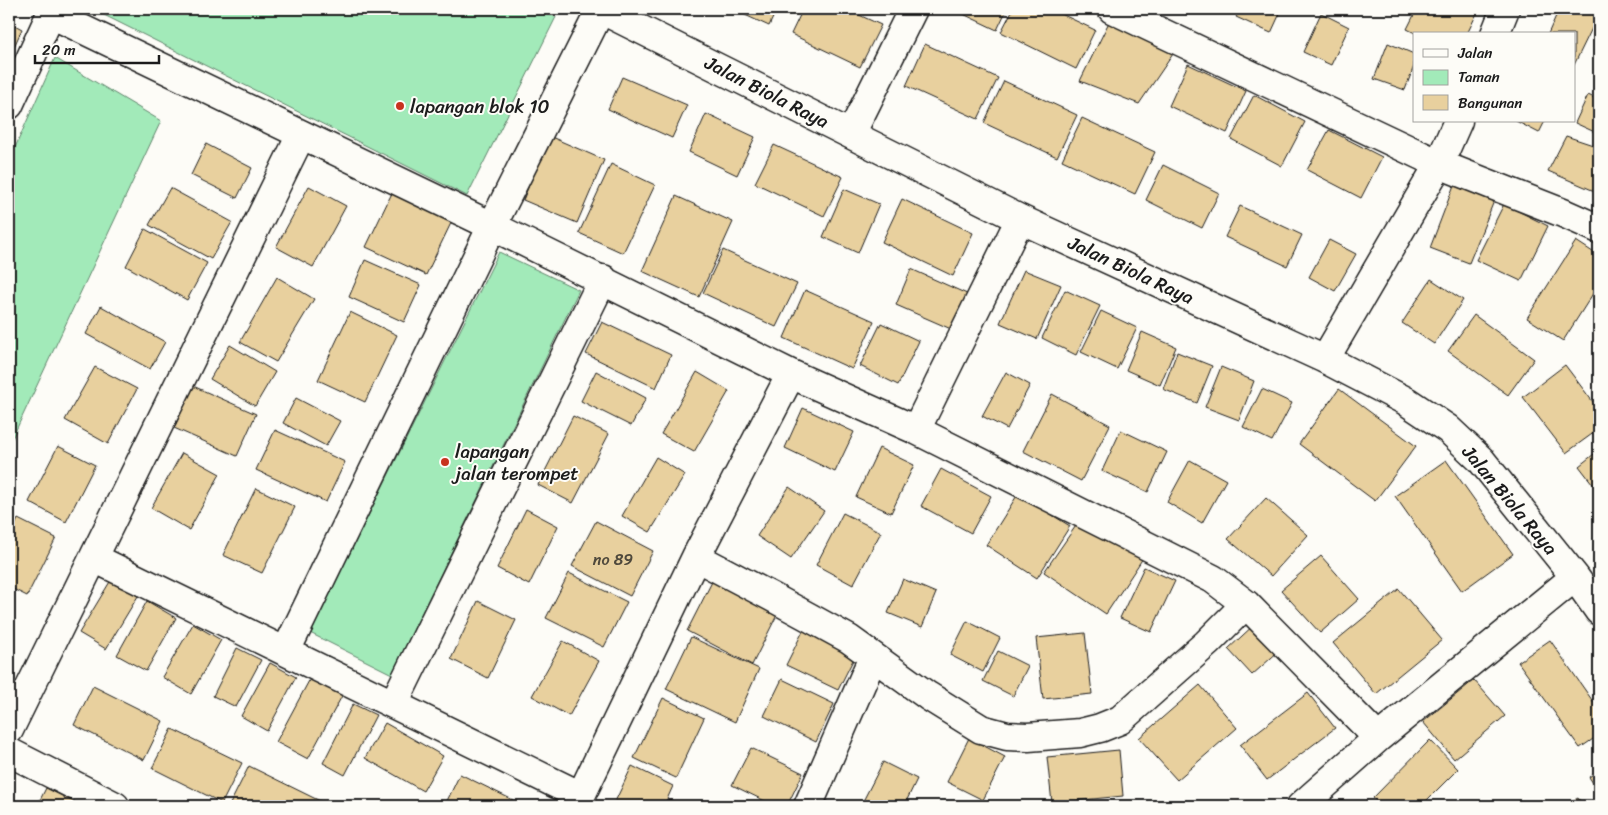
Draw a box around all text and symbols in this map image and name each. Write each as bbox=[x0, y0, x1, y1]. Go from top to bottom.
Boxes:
scale bar bbox=[35, 32, 159, 64]
legend bbox=[1413, 32, 1576, 122]
text: 20 m bbox=[42, 37, 76, 63]
text: Jalan bbox=[1457, 40, 1492, 66]
street label: Jalan Biola Raya bbox=[698, 46, 835, 138]
text: Taman bbox=[1458, 64, 1500, 90]
place label: lapangan blok 10 bbox=[410, 90, 550, 123]
text: Bangunan bbox=[1458, 90, 1522, 116]
marker: lapangan blok 10 bbox=[394, 100, 406, 112]
street label: Jalan Biola Raya bbox=[1062, 226, 1200, 314]
place label: lapangan jalan terompet bbox=[451, 435, 579, 490]
street label: Jalan Biola Raya bbox=[1453, 437, 1567, 563]
marker: lapangan jalan terompet bbox=[439, 456, 451, 468]
house number: no 89 bbox=[593, 545, 633, 574]

